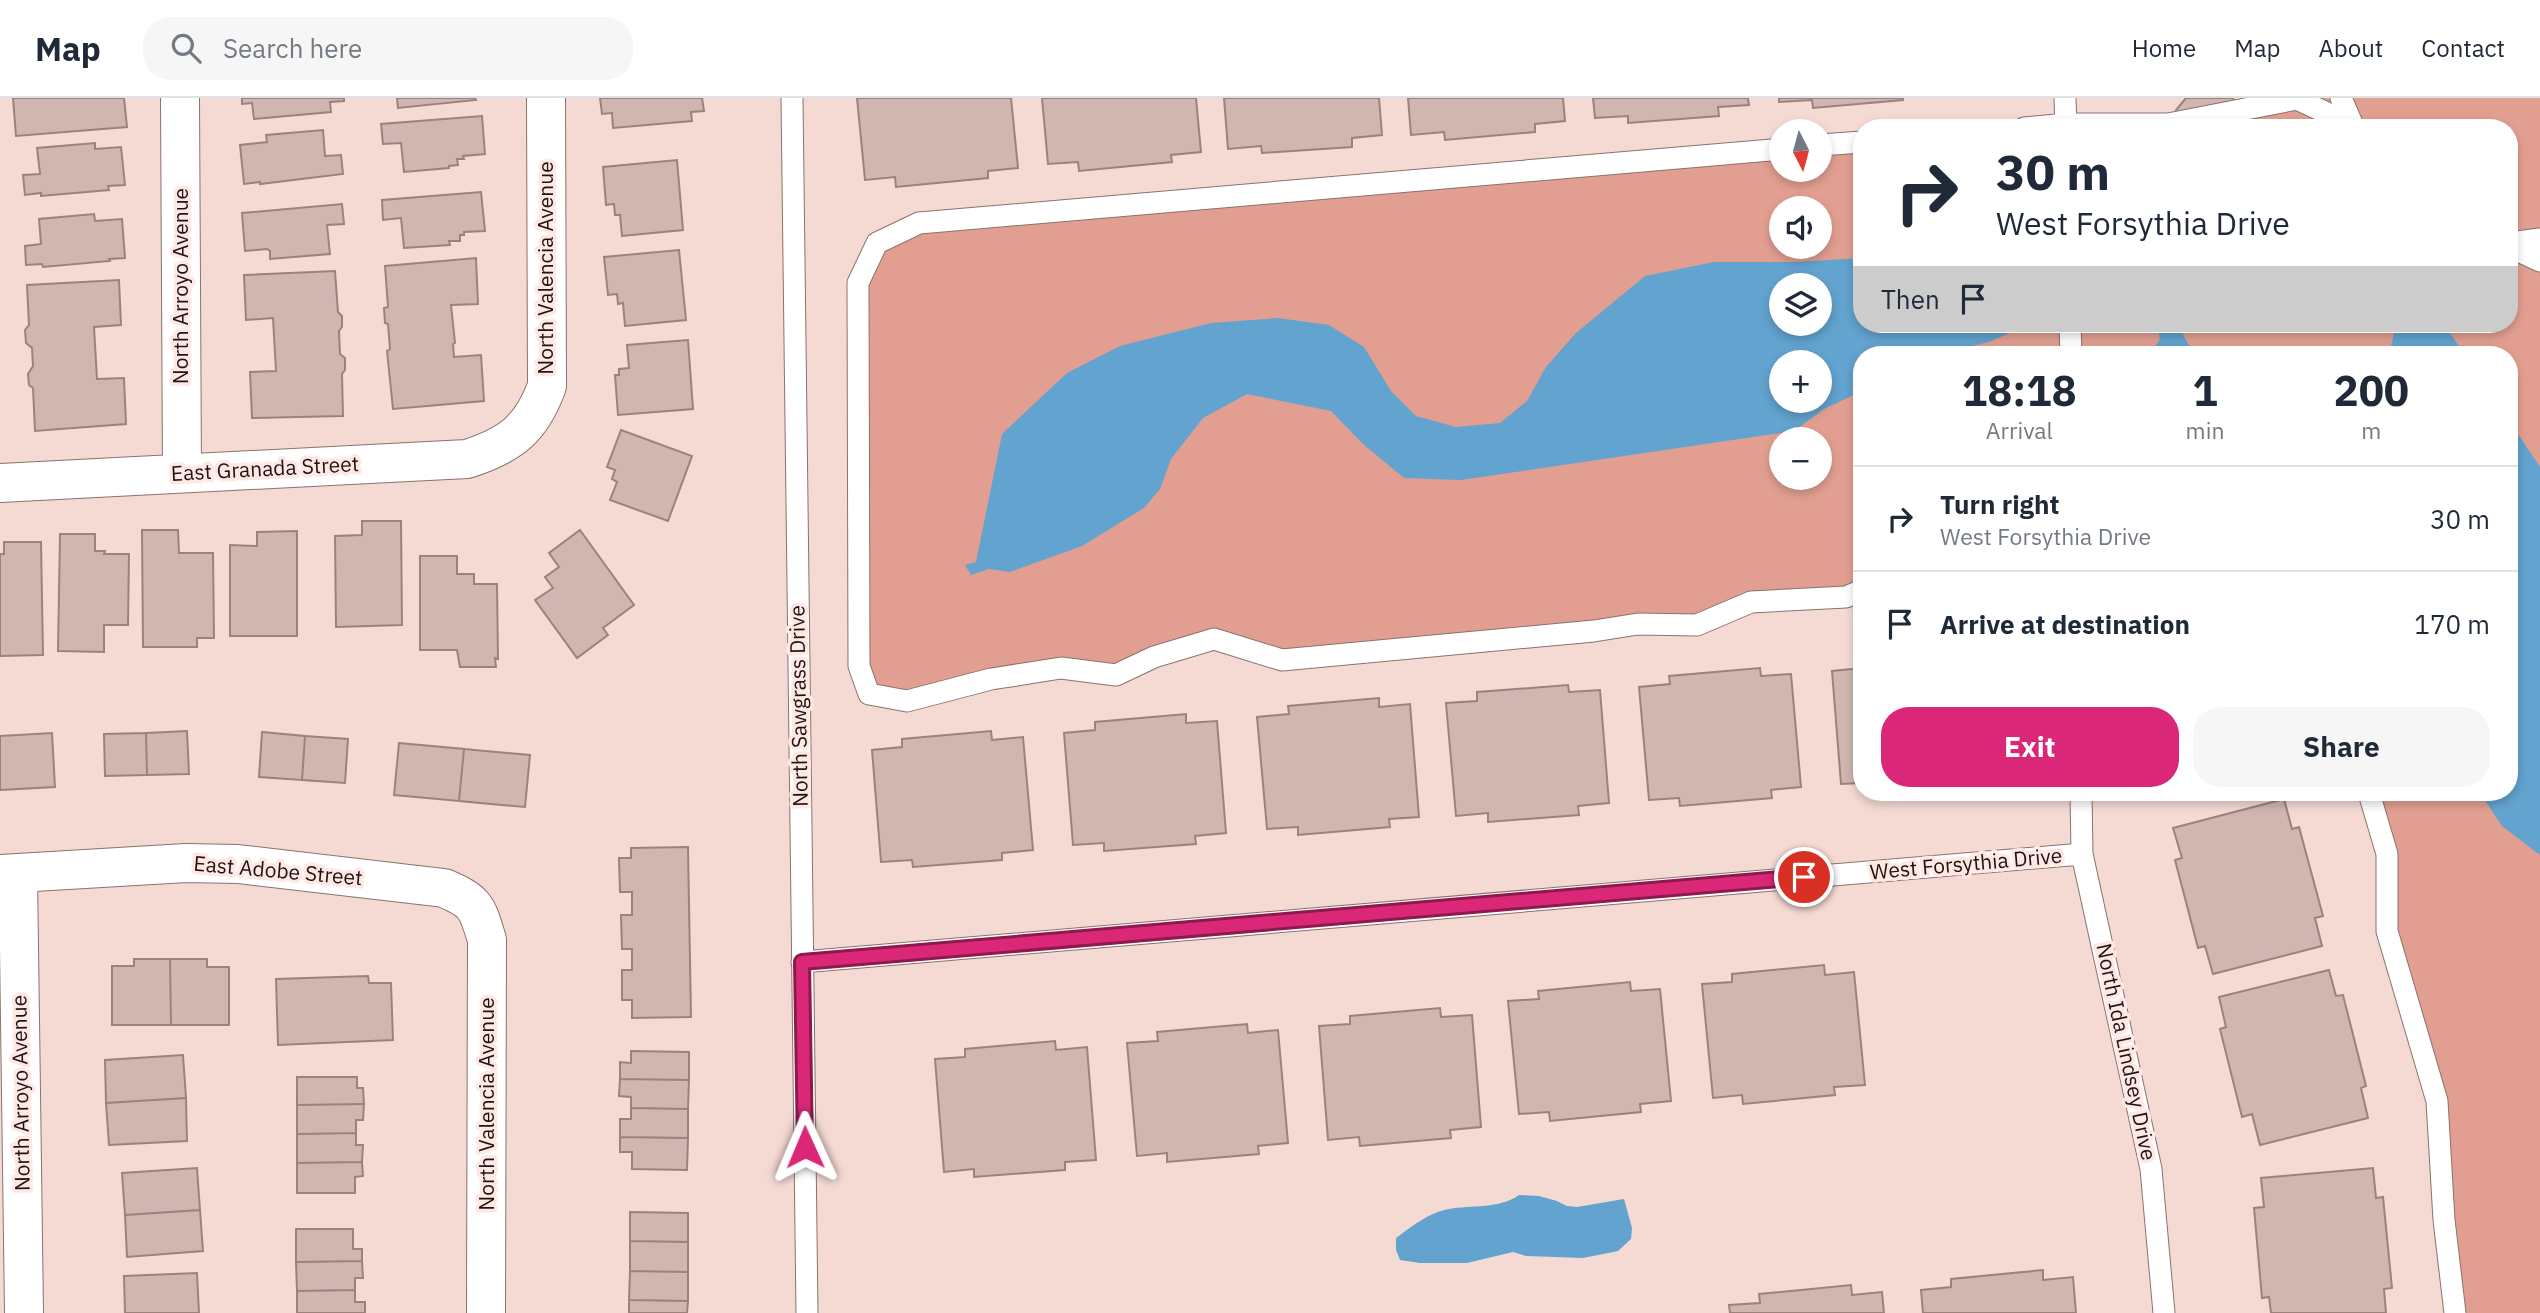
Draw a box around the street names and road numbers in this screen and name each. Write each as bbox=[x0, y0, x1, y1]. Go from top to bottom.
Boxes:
street label: North Valencia Avenue bbox=[531, 161, 559, 375]
street label: North Arroyo Avenue bbox=[166, 188, 194, 384]
street label: East Granada Street bbox=[170, 449, 360, 487]
street label: North Sawgrass Drive bbox=[782, 605, 814, 807]
street label: West Forsythia Drive bbox=[1869, 841, 2063, 885]
street label: East Adobe Street bbox=[192, 849, 364, 891]
street label: North Ida Lindsey Drive bbox=[2090, 941, 2164, 1163]
street label: North Arroyo Avenue bbox=[4, 995, 36, 1191]
street label: North Valencia Avenue bbox=[472, 997, 500, 1211]

